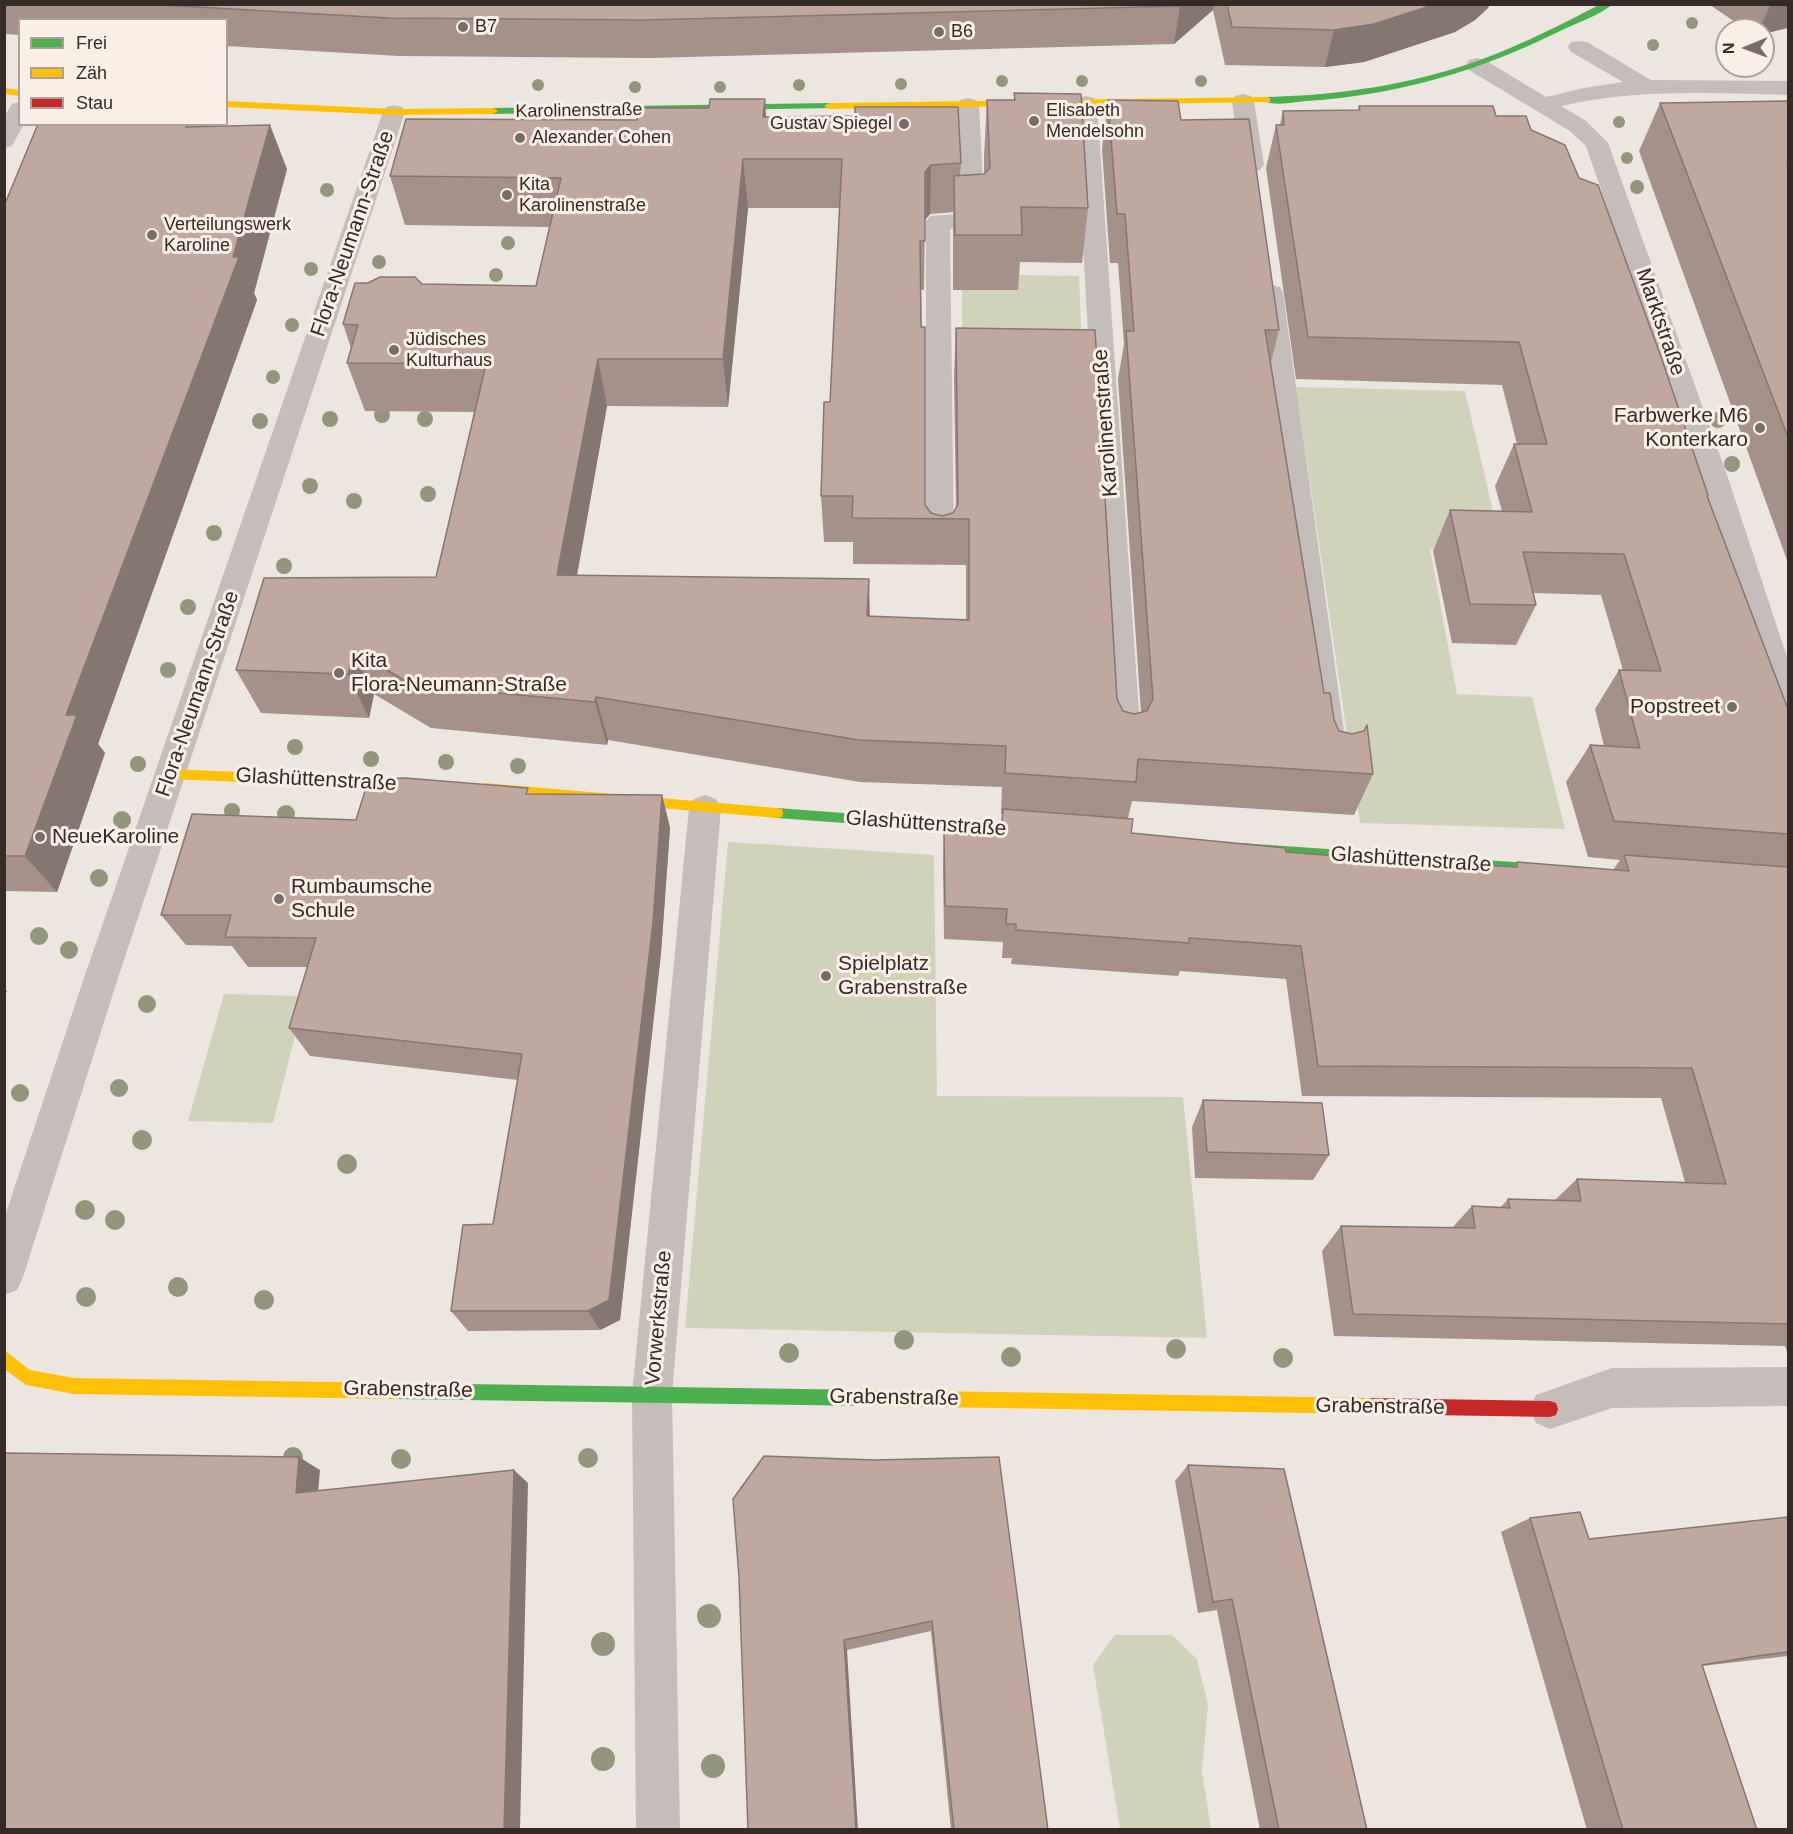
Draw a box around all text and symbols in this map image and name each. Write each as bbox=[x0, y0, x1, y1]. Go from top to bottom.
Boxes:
place label: B7 bbox=[475, 16, 497, 38]
legend bbox=[18, 18, 228, 126]
north arrow bbox=[1715, 18, 1775, 78]
marker: B7 bbox=[456, 20, 470, 34]
place label: B6 bbox=[951, 21, 973, 43]
marker: B6 bbox=[932, 25, 946, 39]
text: Frei bbox=[76, 33, 107, 53]
text: N bbox=[1720, 42, 1737, 54]
text: Zäh bbox=[76, 63, 107, 83]
text: Stau bbox=[76, 93, 113, 113]
street label: Karolinenstraße bbox=[515, 99, 643, 123]
place label: Elisabeth Mendelsohn bbox=[1046, 100, 1144, 142]
place label: Gustav Spiegel bbox=[770, 113, 892, 135]
marker: Elisabeth Mendelsohn bbox=[1027, 114, 1041, 128]
marker: Gustav Spiegel bbox=[897, 117, 911, 131]
place label: Alexander Cohen bbox=[532, 127, 671, 149]
street label: Flora-Neumann-Straße bbox=[306, 128, 400, 340]
marker: Alexander Cohen bbox=[513, 131, 527, 145]
place label: Kita Karolinenstraße bbox=[519, 174, 646, 216]
marker: Kita Karolinenstraße bbox=[500, 188, 514, 202]
place label: Verteilungswerk Karoline bbox=[164, 214, 291, 256]
marker: Verteilungswerk Karoline bbox=[145, 228, 159, 242]
street label: Marktstraße bbox=[1630, 265, 1690, 379]
place label: Jüdisches Kulturhaus bbox=[406, 329, 492, 372]
marker: Jüdisches Kulturhaus bbox=[387, 343, 401, 357]
street label: Karolinenstraße bbox=[1088, 348, 1124, 498]
place label: Farbwerke M6 Konterkaro bbox=[1614, 403, 1748, 453]
marker: Farbwerke M6 Konterkaro bbox=[1753, 421, 1767, 435]
street label: Flora-Neumann-Straße bbox=[151, 588, 245, 800]
place label: Kita Flora-Neumann-Straße bbox=[351, 648, 567, 698]
marker: Kita Flora-Neumann-Straße bbox=[332, 666, 346, 680]
place label: Popstreet bbox=[1630, 694, 1720, 720]
marker: Popstreet bbox=[1725, 700, 1739, 714]
street label: Glashüttenstraße bbox=[235, 763, 397, 797]
street label: Glashüttenstraße bbox=[845, 806, 1007, 842]
place label: NeueKaroline bbox=[52, 824, 179, 850]
marker: NeueKaroline bbox=[33, 830, 47, 844]
street label: Glashüttenstraße bbox=[1330, 842, 1492, 878]
place label: Rumbaumsche Schule bbox=[291, 874, 432, 924]
marker: Rumbaumsche Schule bbox=[272, 892, 286, 906]
place label: Spielplatz Grabenstraße bbox=[838, 951, 968, 1001]
marker: Spielplatz Grabenstraße bbox=[819, 969, 833, 983]
street label: Vorwerkstraße bbox=[641, 1249, 677, 1387]
street label: Grabenstraße bbox=[343, 1376, 473, 1404]
street label: Grabenstraße bbox=[829, 1384, 959, 1412]
street label: Grabenstraße bbox=[1315, 1393, 1445, 1421]

